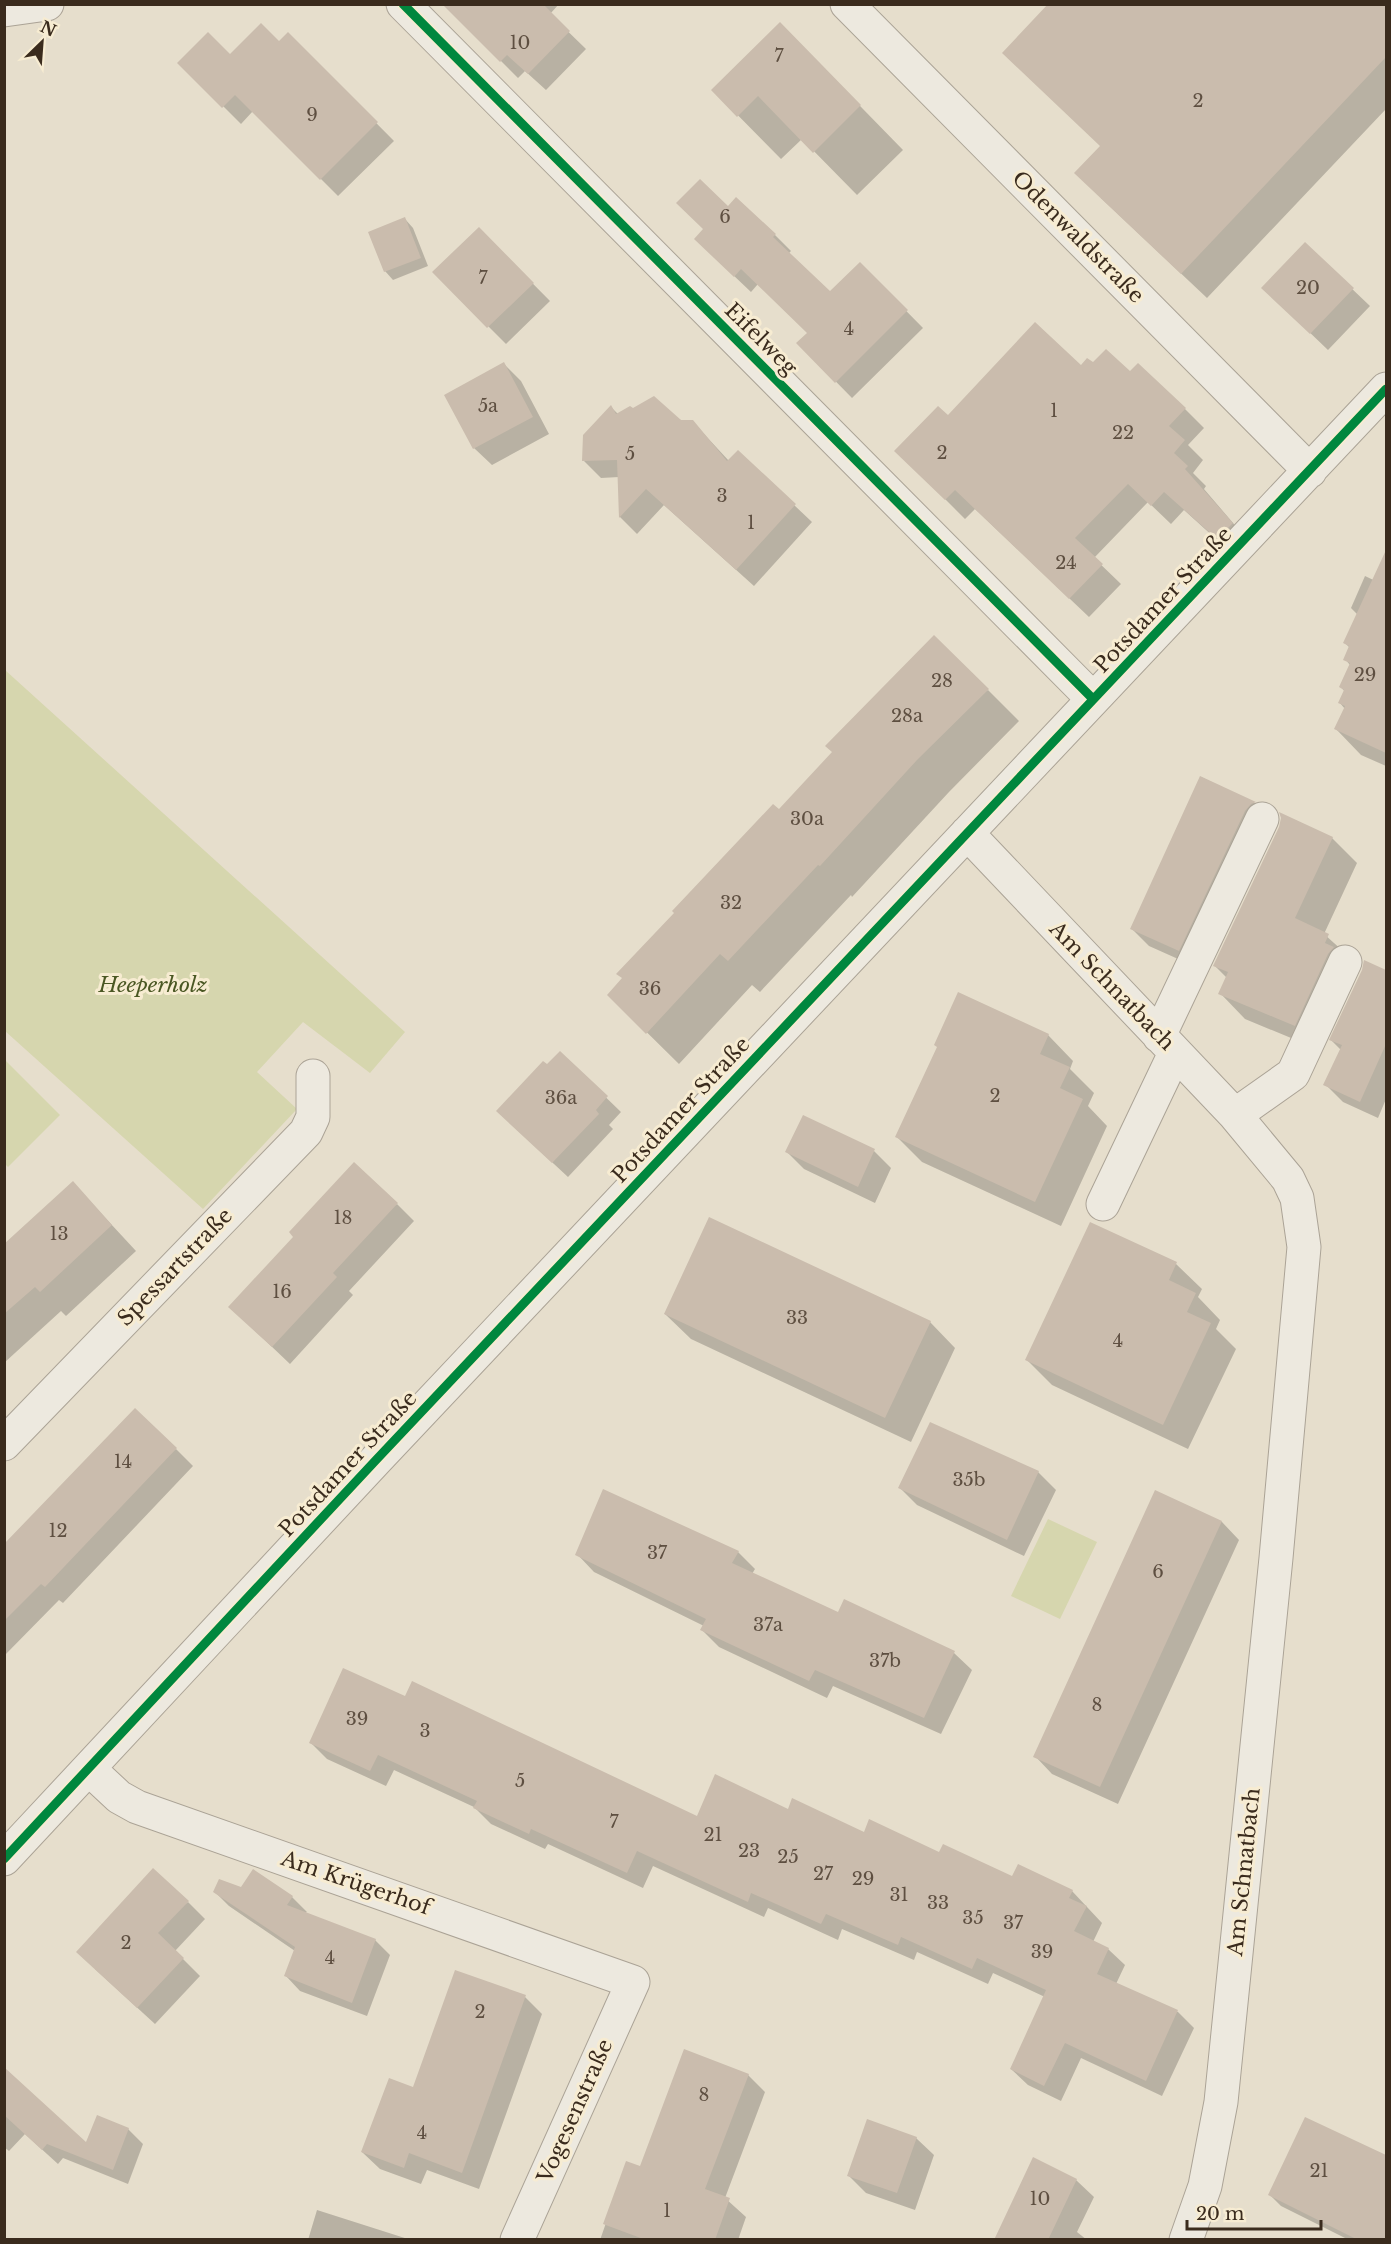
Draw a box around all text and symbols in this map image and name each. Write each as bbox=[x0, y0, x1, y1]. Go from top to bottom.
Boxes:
north arrow bbox=[12, 12, 72, 72]
text: N bbox=[37, 16, 59, 41]
house number: 10 bbox=[510, 32, 530, 54]
house number: 7 bbox=[774, 45, 784, 67]
house number: 2 bbox=[1192, 90, 1204, 112]
house number: 9 bbox=[306, 104, 318, 126]
street label: Odenwaldstraße bbox=[1007, 166, 1149, 308]
house number: 6 bbox=[719, 206, 731, 228]
house number: 7 bbox=[478, 267, 488, 289]
house number: 20 bbox=[1296, 277, 1320, 299]
street label: Eifelweg bbox=[719, 297, 803, 381]
house number: 4 bbox=[844, 318, 854, 340]
house number: 5a bbox=[478, 395, 498, 417]
house number: 1 bbox=[1050, 400, 1058, 422]
house number: 22 bbox=[1112, 422, 1134, 444]
house number: 2 bbox=[936, 442, 948, 464]
house number: 5 bbox=[625, 443, 635, 465]
house number: 3 bbox=[716, 485, 728, 507]
house number: 1 bbox=[747, 512, 755, 534]
street label: Potsdamer Straße bbox=[1089, 522, 1237, 678]
house number: 24 bbox=[1055, 552, 1077, 574]
house number: 29 bbox=[1354, 664, 1376, 686]
house number: 28 bbox=[931, 670, 953, 692]
house number: 28a bbox=[891, 705, 923, 727]
house number: 30a bbox=[790, 808, 824, 830]
house number: 32 bbox=[720, 892, 742, 914]
street label: Am Schnatbach bbox=[1043, 915, 1180, 1056]
park label: Heeperholz bbox=[98, 972, 208, 998]
house number: 36 bbox=[639, 978, 661, 1000]
street label: Potsdamer Straße bbox=[607, 1032, 755, 1188]
house number: 2 bbox=[989, 1085, 1001, 1107]
house number: 36a bbox=[545, 1087, 577, 1109]
street label: Spessartstraße bbox=[112, 1203, 238, 1331]
house number: 18 bbox=[334, 1207, 352, 1229]
house number: 13 bbox=[49, 1223, 69, 1245]
house number: 16 bbox=[272, 1281, 292, 1303]
house number: 33 bbox=[786, 1307, 808, 1329]
house number: 4 bbox=[1113, 1330, 1123, 1352]
street label: Potsdamer Straße bbox=[274, 1386, 422, 1542]
house number: 14 bbox=[114, 1451, 132, 1473]
house number: 35b bbox=[952, 1469, 986, 1491]
house number: 12 bbox=[48, 1520, 68, 1542]
house number: 37 bbox=[647, 1542, 668, 1564]
house number: 6 bbox=[1152, 1561, 1164, 1583]
house number: 37a bbox=[753, 1614, 783, 1636]
house number: 37b bbox=[869, 1650, 901, 1672]
house number: 8 bbox=[1092, 1694, 1102, 1716]
house number: 39 bbox=[346, 1708, 368, 1730]
house number: 3 bbox=[419, 1720, 431, 1742]
house number: 5 bbox=[515, 1770, 525, 1792]
street label: Am Schnatbach bbox=[1222, 1787, 1266, 1958]
house number: 7 bbox=[609, 1811, 619, 1833]
house number: 21 bbox=[703, 1824, 723, 1846]
house number: 23 bbox=[738, 1840, 760, 1862]
street label: Am Krügerhof bbox=[277, 1845, 436, 1922]
house number: 25 bbox=[777, 1846, 799, 1868]
house number: 27 bbox=[813, 1863, 834, 1885]
house number: 29 bbox=[852, 1868, 874, 1890]
house number: 31 bbox=[889, 1884, 909, 1906]
house number: 33 bbox=[927, 1892, 949, 1914]
house number: 35 bbox=[962, 1907, 984, 1929]
house number: 37 bbox=[1003, 1912, 1024, 1934]
house number: 2 bbox=[120, 1932, 132, 1954]
house number: 39 bbox=[1031, 1941, 1053, 1963]
house number: 4 bbox=[325, 1947, 335, 1969]
house number: 2 bbox=[474, 2001, 486, 2023]
street label: Vogesenstraße bbox=[531, 2035, 618, 2188]
house number: 8 bbox=[699, 2084, 709, 2106]
house number: 4 bbox=[417, 2122, 427, 2144]
house number: 21 bbox=[1309, 2160, 1329, 2182]
house number: 10 bbox=[1030, 2188, 1050, 2210]
scale bar bbox=[1187, 2193, 1320, 2231]
house number: 1 bbox=[663, 2200, 671, 2222]
text: 20 m bbox=[1196, 2203, 1244, 2225]

